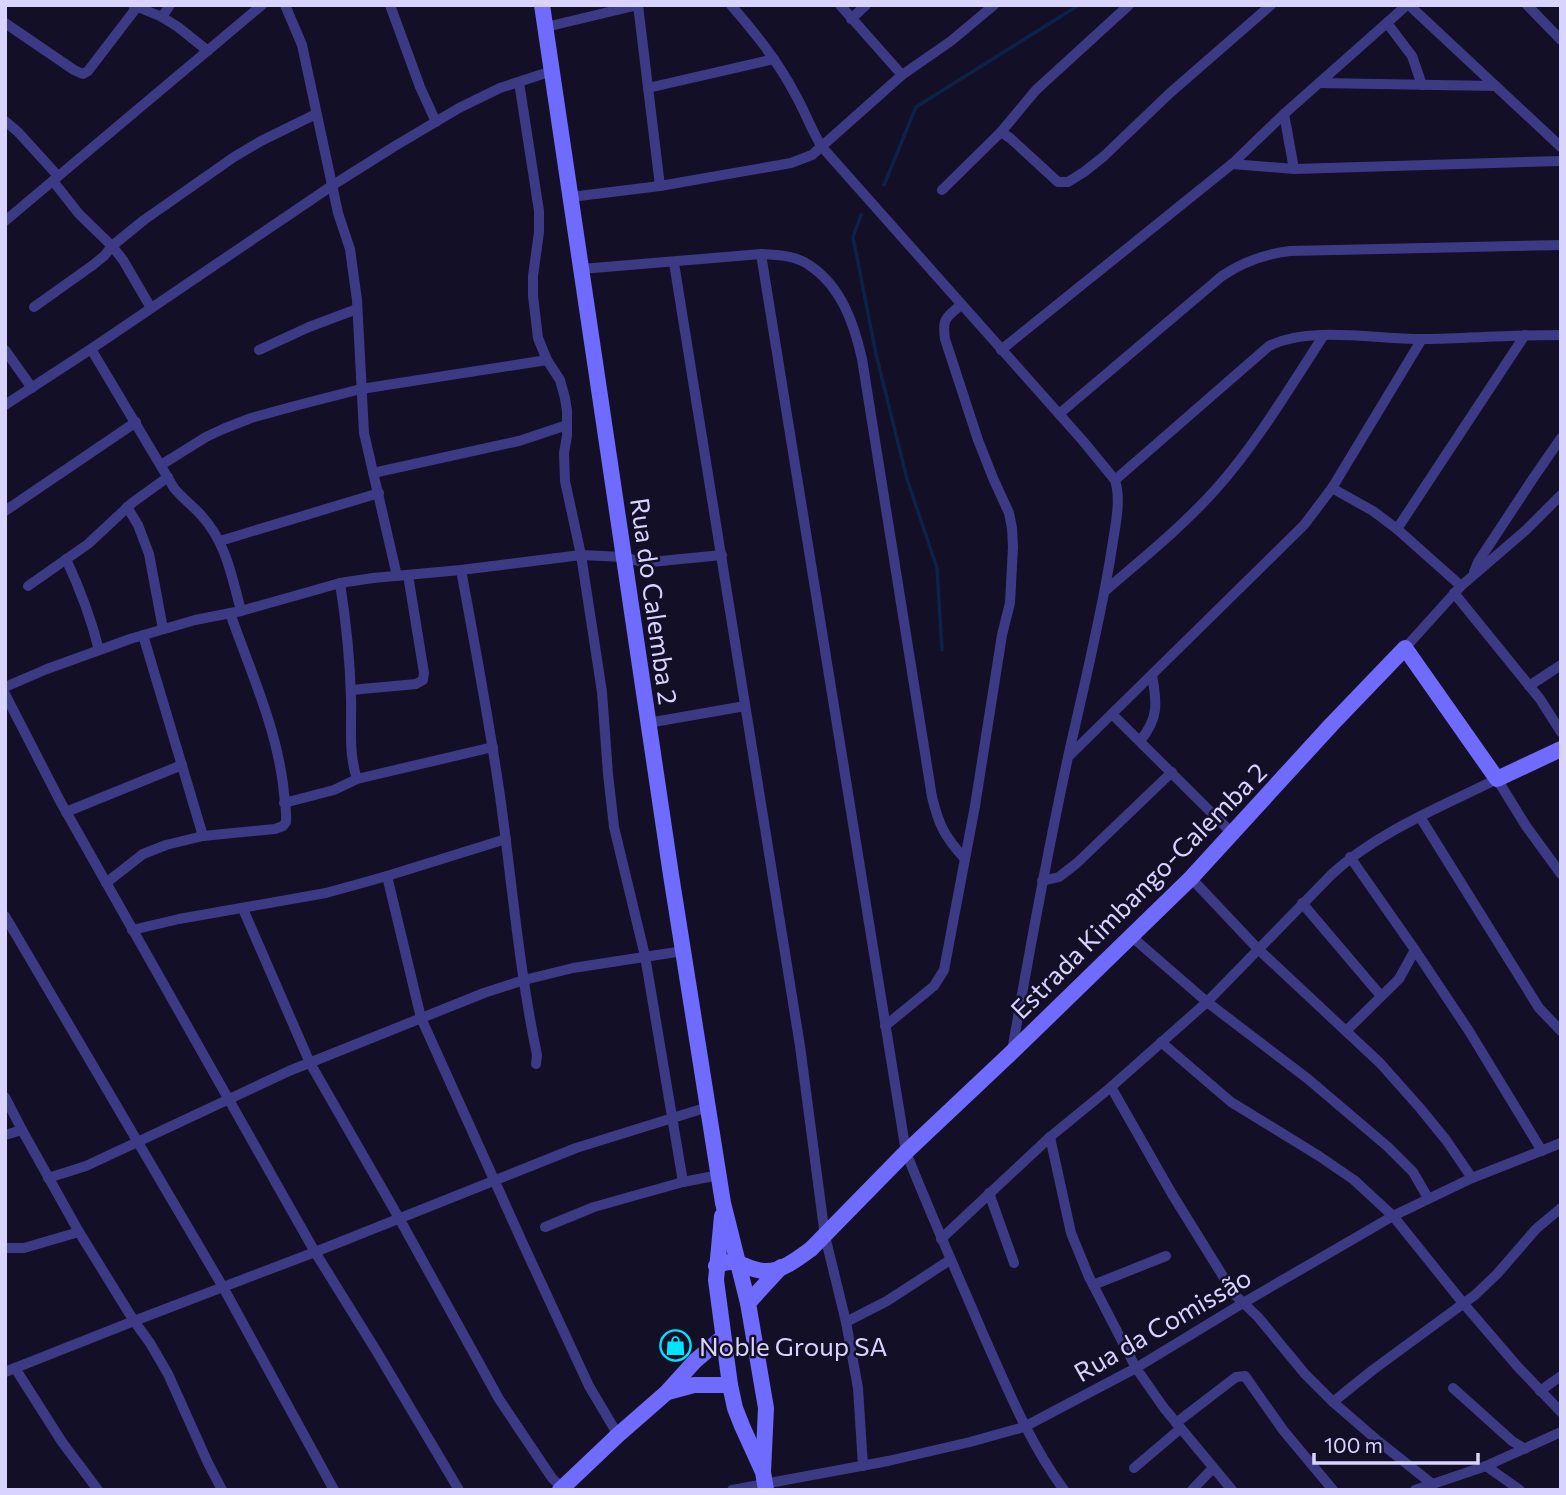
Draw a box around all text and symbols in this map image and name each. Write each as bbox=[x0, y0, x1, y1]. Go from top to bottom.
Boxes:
street label: Rua do Calemba 2 bbox=[625, 496, 685, 706]
street label: Estrada Kimbango-Calemba 2 bbox=[1004, 756, 1272, 1024]
street label: Rua da Comissão bbox=[1068, 1261, 1256, 1387]
shop icon: Noble Group SA bbox=[659, 1328, 693, 1362]
place label: Noble Group SA bbox=[699, 1330, 887, 1361]
scale bar bbox=[1314, 1422, 1478, 1466]
text: 100 m bbox=[1324, 1432, 1383, 1457]

